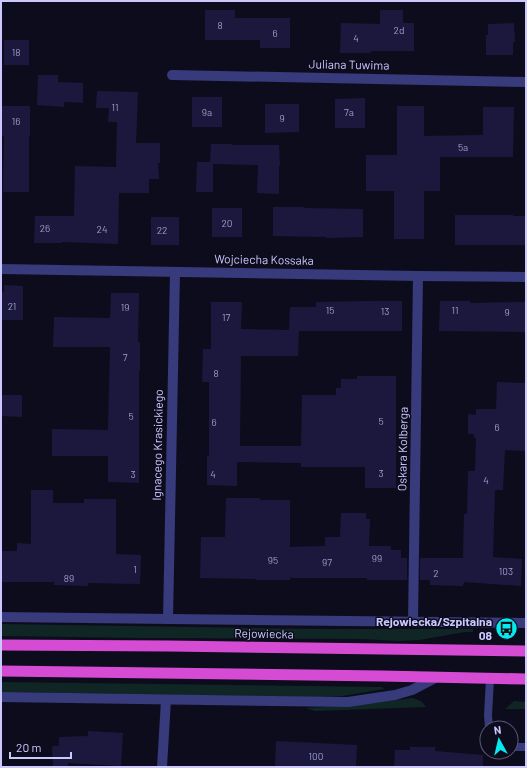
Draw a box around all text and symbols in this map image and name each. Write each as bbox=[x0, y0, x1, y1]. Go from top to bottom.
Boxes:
house number: 8 bbox=[217, 19, 223, 31]
house number: 2d bbox=[394, 24, 404, 36]
house number: 6 bbox=[272, 27, 278, 39]
house number: 4 bbox=[353, 32, 359, 44]
house number: 18 bbox=[12, 46, 20, 58]
street label: Juliana Tuwima bbox=[308, 56, 390, 72]
house number: 11 bbox=[111, 101, 119, 113]
house number: 9a bbox=[202, 106, 212, 118]
house number: 7a bbox=[344, 106, 354, 118]
house number: 9 bbox=[279, 112, 285, 124]
house number: 16 bbox=[12, 115, 20, 127]
house number: 5a bbox=[458, 141, 468, 153]
house number: 20 bbox=[221, 217, 233, 229]
house number: 26 bbox=[40, 222, 50, 234]
house number: 24 bbox=[97, 223, 107, 235]
house number: 22 bbox=[157, 224, 167, 236]
street label: Wojciecha Kossaka bbox=[214, 251, 314, 267]
house number: 21 bbox=[8, 300, 16, 312]
house number: 19 bbox=[121, 301, 129, 313]
house number: 15 bbox=[326, 304, 334, 316]
house number: 11 bbox=[451, 304, 459, 316]
house number: 13 bbox=[381, 305, 389, 317]
house number: 9 bbox=[504, 306, 510, 318]
house number: 17 bbox=[222, 311, 230, 323]
house number: 7 bbox=[123, 351, 128, 363]
house number: 8 bbox=[213, 367, 219, 379]
street label: Ignacego Krasickiego bbox=[149, 389, 165, 501]
street label: Oskara Kolberga bbox=[394, 407, 410, 491]
house number: 5 bbox=[128, 410, 134, 422]
house number: 5 bbox=[378, 415, 384, 427]
house number: 6 bbox=[211, 416, 217, 428]
house number: 6 bbox=[494, 421, 500, 433]
house number: 3 bbox=[378, 467, 384, 479]
house number: 3 bbox=[130, 468, 136, 480]
house number: 4 bbox=[210, 468, 216, 480]
house number: 4 bbox=[483, 474, 489, 486]
house number: 99 bbox=[372, 552, 382, 564]
house number: 95 bbox=[268, 554, 278, 566]
house number: 97 bbox=[322, 556, 332, 568]
house number: 1 bbox=[133, 563, 137, 575]
house number: 103 bbox=[499, 565, 513, 577]
house number: 2 bbox=[433, 567, 439, 579]
house number: 89 bbox=[64, 572, 74, 584]
place label: Rejowiecka/Szpitalna 08 bbox=[376, 614, 492, 642]
bus stop icon: Rejowiecka/Szpitalna 08 bbox=[494, 616, 520, 642]
street label: Rejowiecka bbox=[234, 625, 294, 641]
north arrow bbox=[479, 720, 519, 760]
text: N bbox=[493, 723, 502, 737]
scale bar bbox=[10, 734, 71, 760]
text: 20 m bbox=[16, 740, 42, 754]
house number: 100 bbox=[309, 750, 323, 762]

